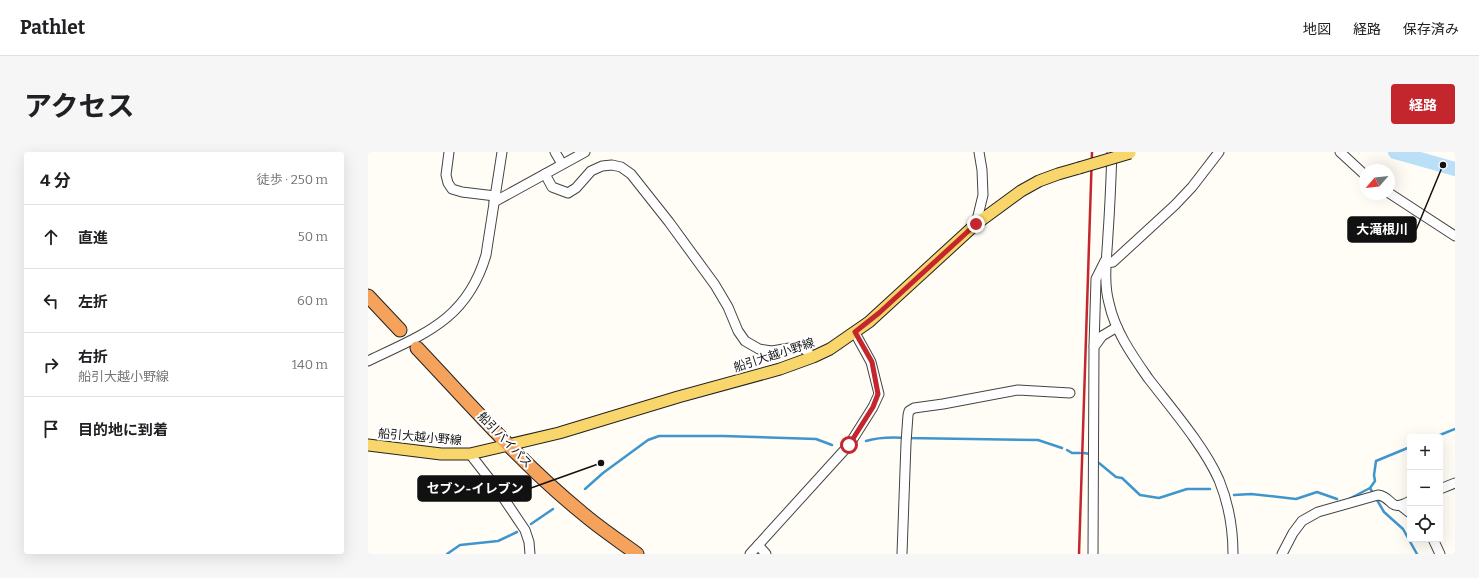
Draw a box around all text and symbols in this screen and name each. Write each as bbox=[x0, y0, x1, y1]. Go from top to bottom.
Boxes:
text: Pathlet bbox=[20, 16, 85, 39]
text: 地図 bbox=[1303, 21, 1331, 38]
text: 経路 bbox=[1353, 21, 1381, 38]
text: 保存済み bbox=[1403, 21, 1459, 38]
button: 経路 bbox=[1391, 84, 1455, 124]
text: アクセス bbox=[24, 90, 135, 123]
north arrow bbox=[1359, 164, 1395, 200]
text: 4 分 bbox=[40, 170, 70, 191]
text: 徒歩 · 250 m bbox=[257, 172, 328, 187]
route end bbox=[967, 215, 985, 233]
callout: 大滝根川 bbox=[1348, 217, 1416, 242]
text: 大滝根川 bbox=[1356, 222, 1408, 237]
icon: ahead bbox=[40, 226, 62, 248]
text: 直進 bbox=[78, 229, 108, 247]
text: 50 m bbox=[298, 229, 328, 244]
icon: left bbox=[40, 290, 62, 312]
text: 左折 bbox=[78, 293, 108, 311]
text: 60 m bbox=[297, 293, 328, 308]
street label: 船引大越小野線 bbox=[732, 335, 816, 375]
text: 右折 bbox=[78, 348, 108, 366]
icon: right bbox=[40, 354, 62, 376]
text: 140 m bbox=[292, 357, 328, 372]
text: 船引大越小野線 bbox=[78, 369, 169, 384]
street label: 船引バイパス bbox=[475, 409, 535, 471]
icon: arrive bbox=[40, 418, 62, 440]
text: 目的地に到着 bbox=[78, 421, 168, 439]
street label: 船引大越小野線 bbox=[378, 426, 462, 448]
map controls bbox=[1407, 434, 1443, 542]
button: + bbox=[1407, 434, 1443, 470]
route start bbox=[840, 436, 858, 454]
button: − bbox=[1407, 470, 1443, 506]
callout: セブン-イレブン bbox=[418, 476, 531, 501]
text: セブン-イレブン bbox=[427, 481, 523, 496]
button: locate bbox=[1407, 506, 1443, 542]

